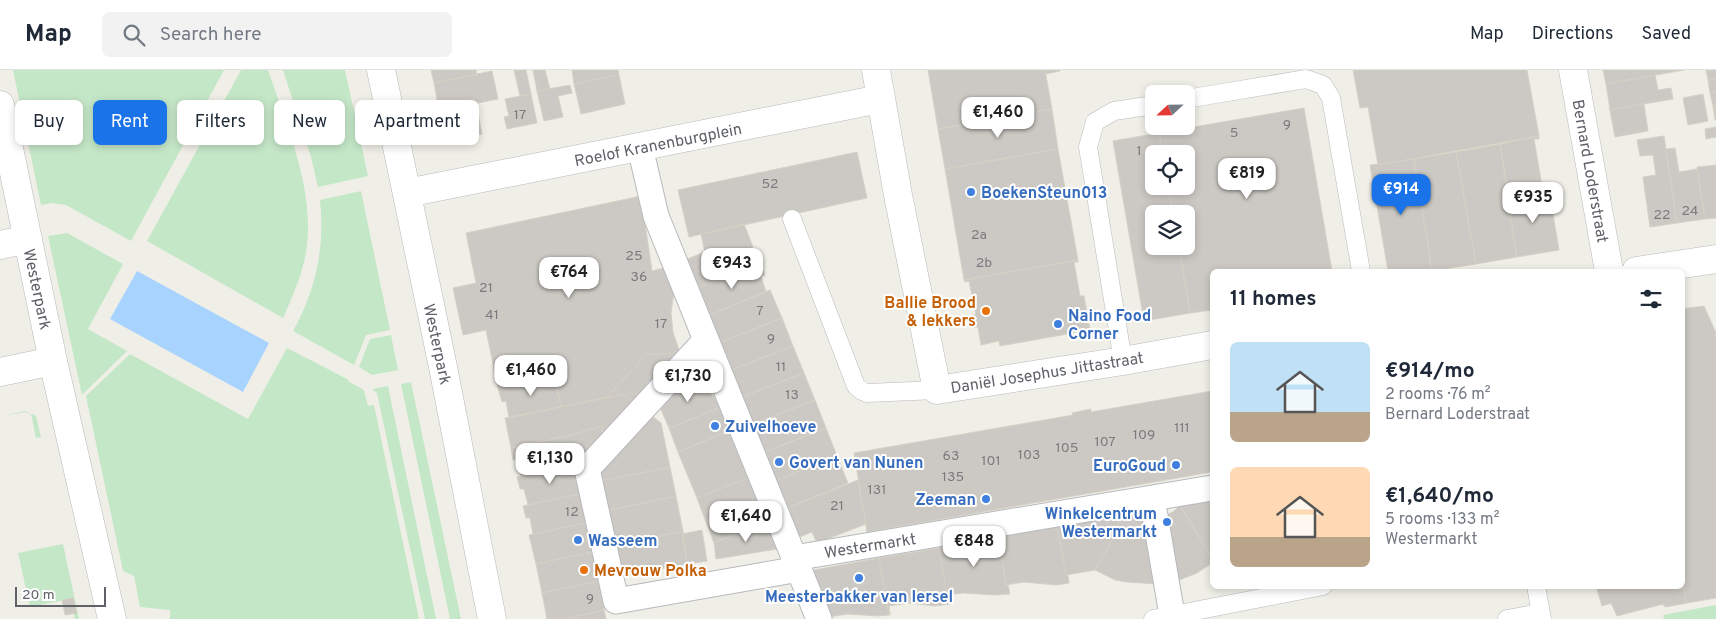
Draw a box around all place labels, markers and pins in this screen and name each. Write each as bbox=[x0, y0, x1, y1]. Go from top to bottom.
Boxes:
pin: €1,460 bbox=[957, 97, 1039, 139]
pin: €819 bbox=[1217, 158, 1277, 200]
pin: €914 bbox=[1371, 174, 1431, 216]
pin: €935 bbox=[1503, 182, 1563, 224]
place label: BoekenSteun013 bbox=[981, 184, 1107, 204]
marker: BoekenSteun013 bbox=[965, 186, 977, 198]
pin: €943 bbox=[702, 248, 762, 290]
pin: €764 bbox=[539, 256, 599, 299]
place label: Ballie Brood & lekkers bbox=[884, 294, 976, 332]
marker: Ballie Brood & lekkers bbox=[980, 305, 992, 317]
place label: Naino Food Corner bbox=[1068, 307, 1151, 345]
marker: Naino Food Corner bbox=[1052, 318, 1064, 330]
pin: €1,460 bbox=[490, 354, 572, 397]
pin: €1,730 bbox=[647, 360, 729, 403]
place label: Zuivelhoeve bbox=[725, 418, 816, 438]
marker: Zuivelhoeve bbox=[709, 420, 721, 432]
pin: €1,130 bbox=[509, 442, 591, 485]
place label: Govert van Nunen bbox=[789, 454, 923, 474]
marker: Govert van Nunen bbox=[773, 456, 785, 468]
place label: EuroGoud bbox=[1093, 457, 1166, 477]
marker: EuroGoud bbox=[1170, 459, 1182, 471]
place label: Zeeman bbox=[915, 491, 976, 511]
marker: Zeeman bbox=[980, 493, 992, 505]
pin: €1,640 bbox=[705, 500, 787, 543]
place label: Winkelcentrum Westermarkt bbox=[1045, 505, 1157, 543]
marker: Winkelcentrum Westermarkt bbox=[1161, 516, 1173, 528]
pin: €848 bbox=[944, 526, 1004, 568]
place label: Wasseem bbox=[588, 532, 658, 552]
marker: Wasseem bbox=[572, 534, 584, 546]
place label: Mevrouw Polka bbox=[594, 562, 707, 582]
marker: Mevrouw Polka bbox=[578, 564, 590, 576]
marker: Meesterbakker van Iersel bbox=[853, 572, 865, 584]
place label: Meesterbakker van Iersel bbox=[765, 588, 953, 608]

